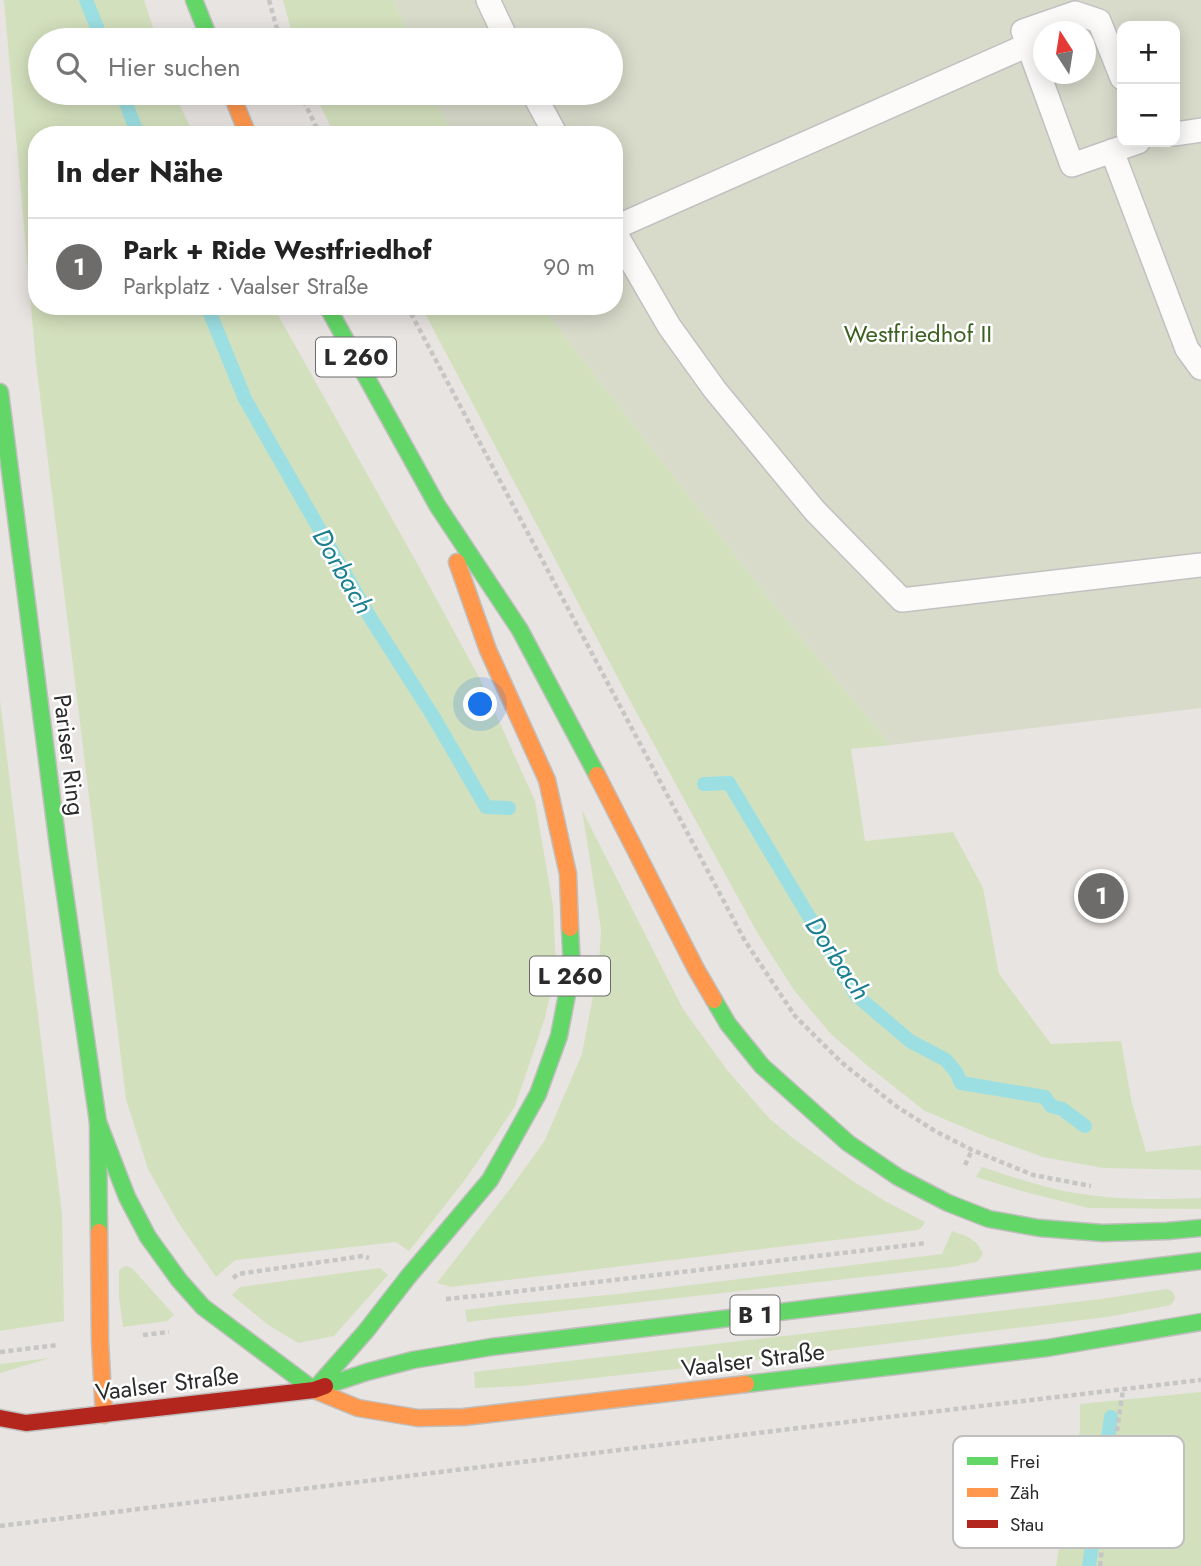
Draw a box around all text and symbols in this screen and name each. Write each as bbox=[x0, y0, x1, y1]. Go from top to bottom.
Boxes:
north arrow bbox=[1033, 21, 1096, 84]
map controls bbox=[1117, 21, 1180, 147]
button: + bbox=[1117, 21, 1180, 84]
search box bbox=[28, 28, 623, 105]
icon: search bbox=[52, 48, 90, 86]
text: Hier suchen bbox=[108, 48, 241, 86]
button: − bbox=[1117, 84, 1180, 147]
text: In der Nähe bbox=[56, 150, 223, 193]
text: Park + Ride Westfriedhof bbox=[123, 231, 431, 269]
text: 1 bbox=[73, 250, 85, 284]
text: 90 m bbox=[543, 250, 595, 284]
text: Parkplatz · Vaalser Straße bbox=[123, 269, 368, 303]
park label: Westfriedhof II bbox=[844, 316, 992, 351]
road number: L 260 bbox=[316, 338, 396, 376]
water label: Dorbach bbox=[303, 521, 383, 621]
your location bbox=[463, 687, 497, 721]
street label: Pariser Ring bbox=[45, 692, 94, 818]
pin: 1 bbox=[1078, 870, 1124, 922]
water label: Dorbach bbox=[796, 909, 880, 1007]
road number: L 260 bbox=[530, 956, 610, 995]
road number: B 1 bbox=[730, 1296, 780, 1334]
street label: Vaalser Straße bbox=[679, 1333, 827, 1386]
street label: Vaalser Straße bbox=[93, 1357, 241, 1410]
legend bbox=[953, 1436, 1184, 1548]
text: Frei bbox=[1010, 1448, 1040, 1475]
text: Zäh bbox=[1010, 1479, 1040, 1506]
text: Stau bbox=[1010, 1511, 1044, 1538]

